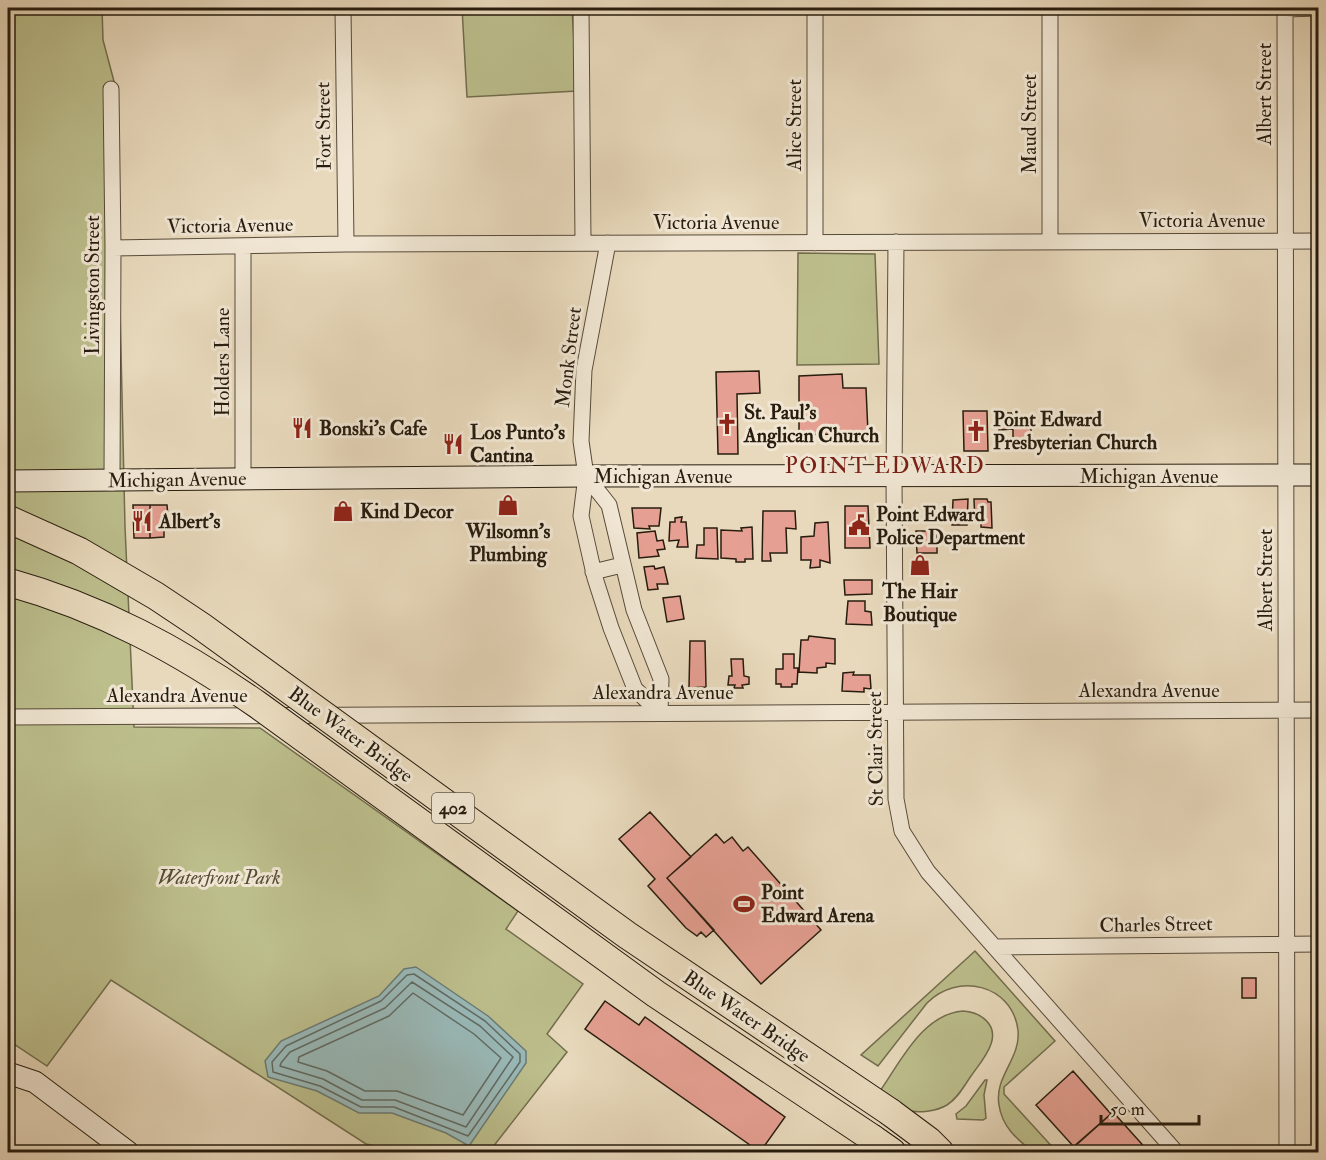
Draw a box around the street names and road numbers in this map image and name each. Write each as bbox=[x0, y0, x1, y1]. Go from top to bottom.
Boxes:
street label: Albert Street bbox=[1252, 42, 1277, 146]
street label: Maud Street bbox=[1017, 73, 1042, 174]
street label: Alice Street bbox=[782, 79, 807, 172]
street label: Fort Street bbox=[310, 81, 337, 170]
street label: Victoria Avenue bbox=[1139, 208, 1265, 233]
street label: Victoria Avenue bbox=[653, 210, 779, 235]
street label: Victoria Avenue bbox=[167, 212, 293, 239]
street label: Livingston Street bbox=[80, 215, 105, 355]
street label: Monk Street bbox=[550, 305, 587, 409]
street label: Holders Lane bbox=[210, 308, 235, 416]
street label: Michigan Avenue bbox=[594, 464, 732, 489]
street label: Michigan Avenue bbox=[1080, 464, 1218, 489]
street label: Michigan Avenue bbox=[107, 466, 247, 493]
street label: Albert Street bbox=[1253, 528, 1278, 632]
street label: Alexandra Avenue bbox=[1077, 678, 1220, 703]
street label: Alexandra Avenue bbox=[591, 680, 734, 705]
street label: Blue Water Bridge bbox=[283, 681, 418, 788]
street label: Alexandra Avenue bbox=[105, 683, 248, 708]
street label: St Clair Street bbox=[862, 691, 889, 807]
road number: 402 bbox=[432, 793, 474, 823]
street label: Charles Street bbox=[1099, 911, 1213, 938]
street label: Blue Water Bridge bbox=[678, 965, 815, 1068]

